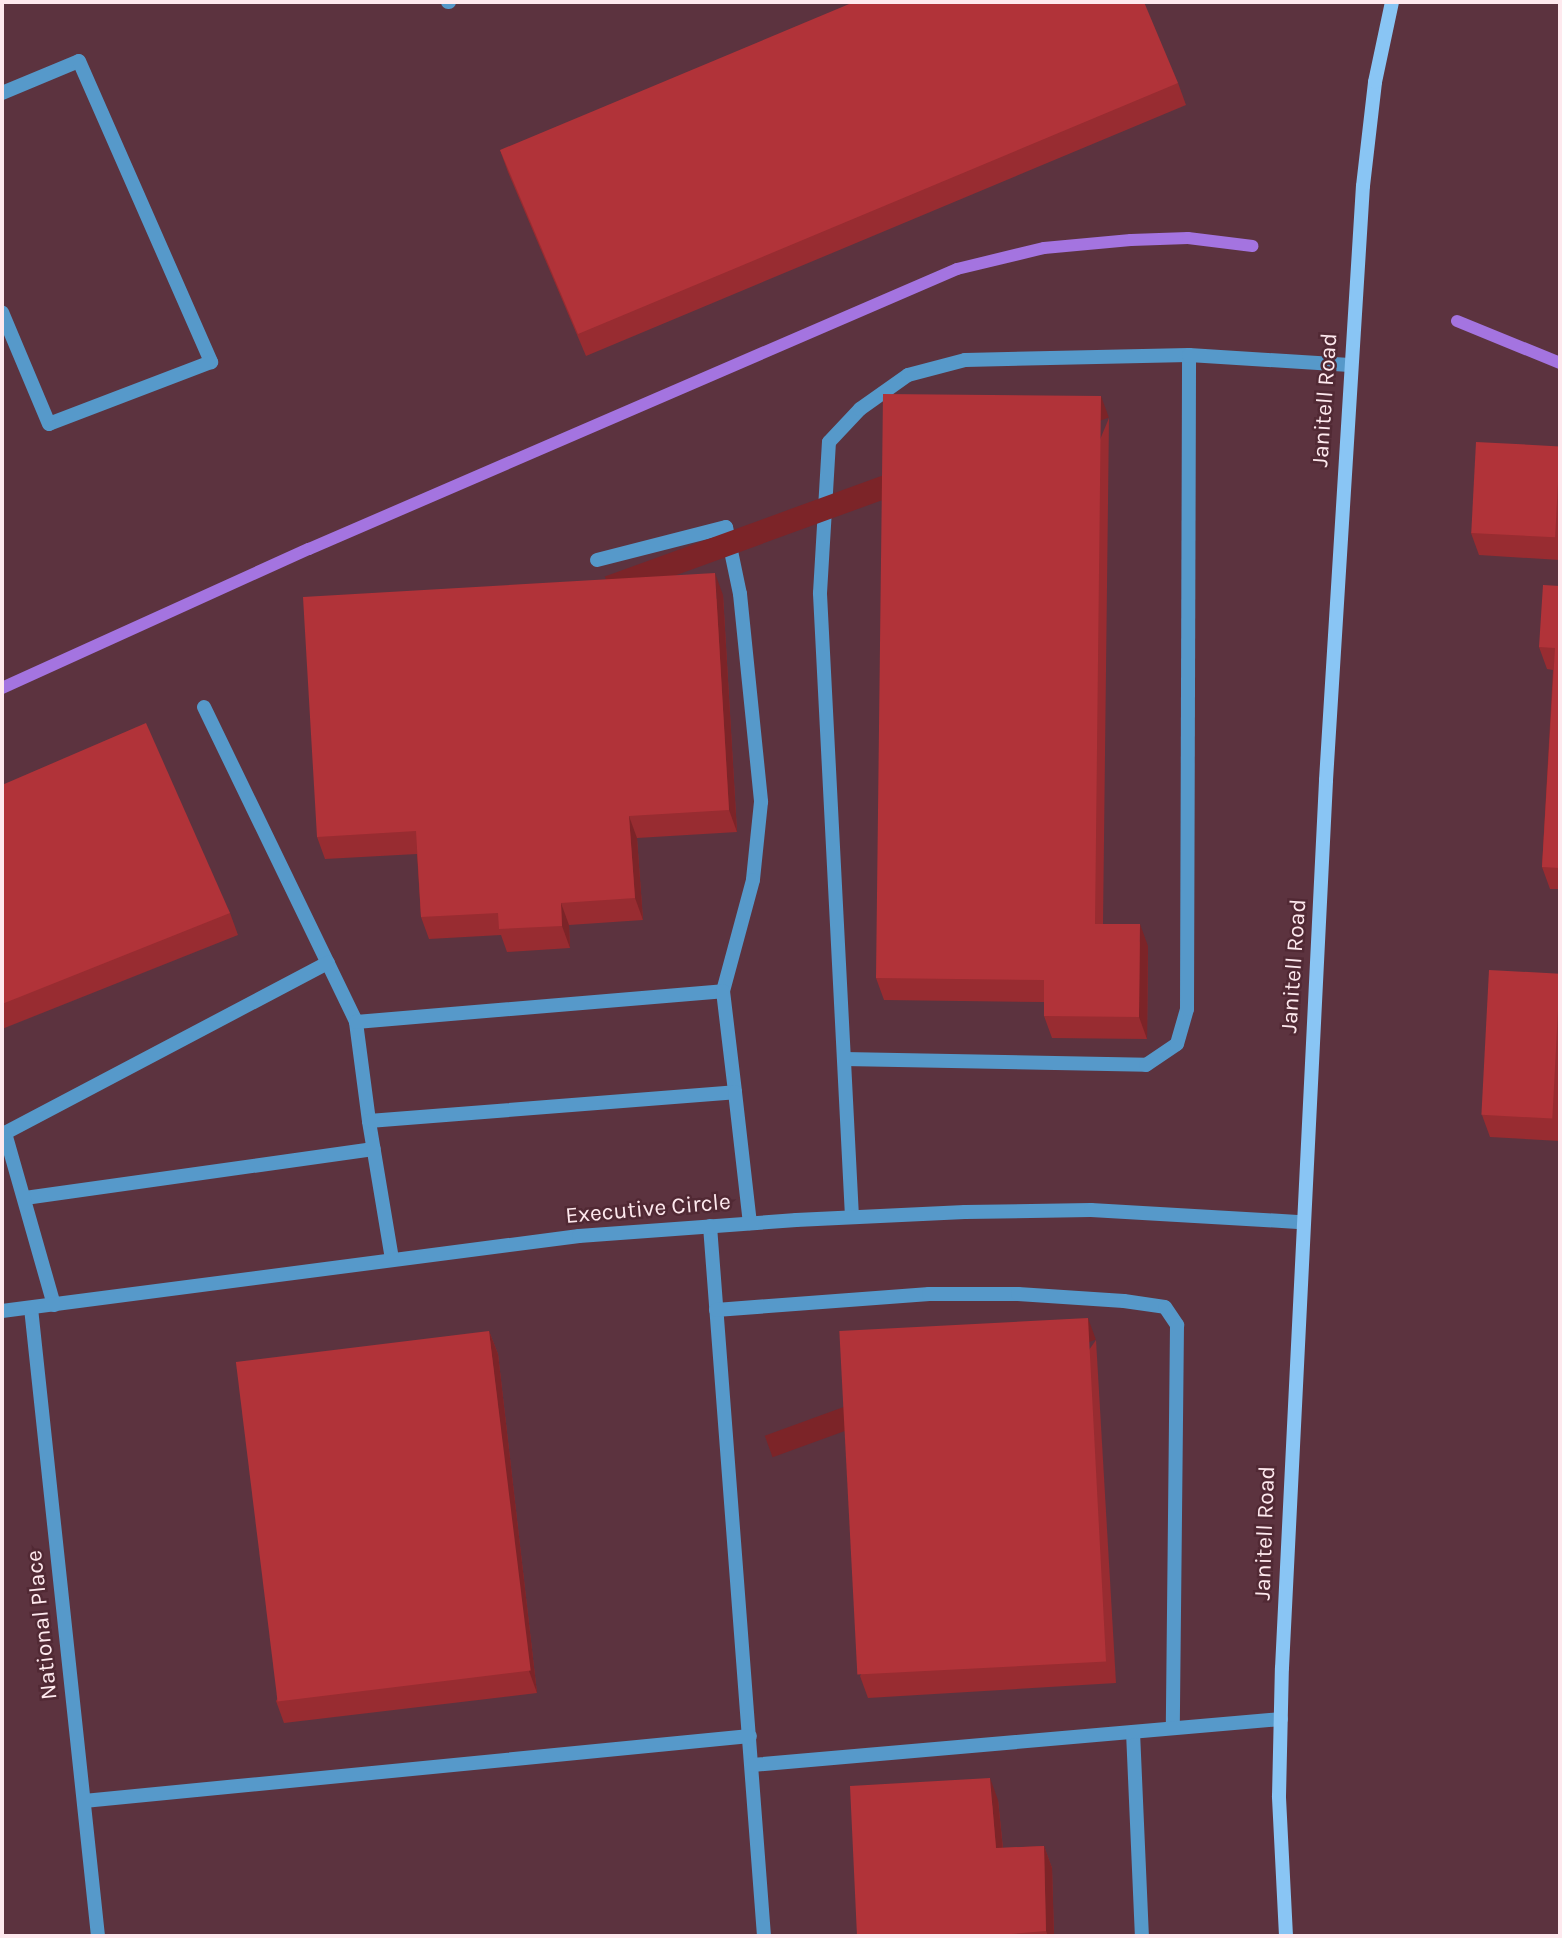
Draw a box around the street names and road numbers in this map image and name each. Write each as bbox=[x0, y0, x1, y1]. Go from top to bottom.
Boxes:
street label: Janitell Road bbox=[1307, 332, 1343, 468]
street label: Janitell Road bbox=[1276, 898, 1312, 1034]
street label: Executive Circle bbox=[564, 1188, 732, 1230]
street label: Janitell Road bbox=[1249, 1465, 1281, 1601]
street label: National Place bbox=[20, 1549, 64, 1701]

